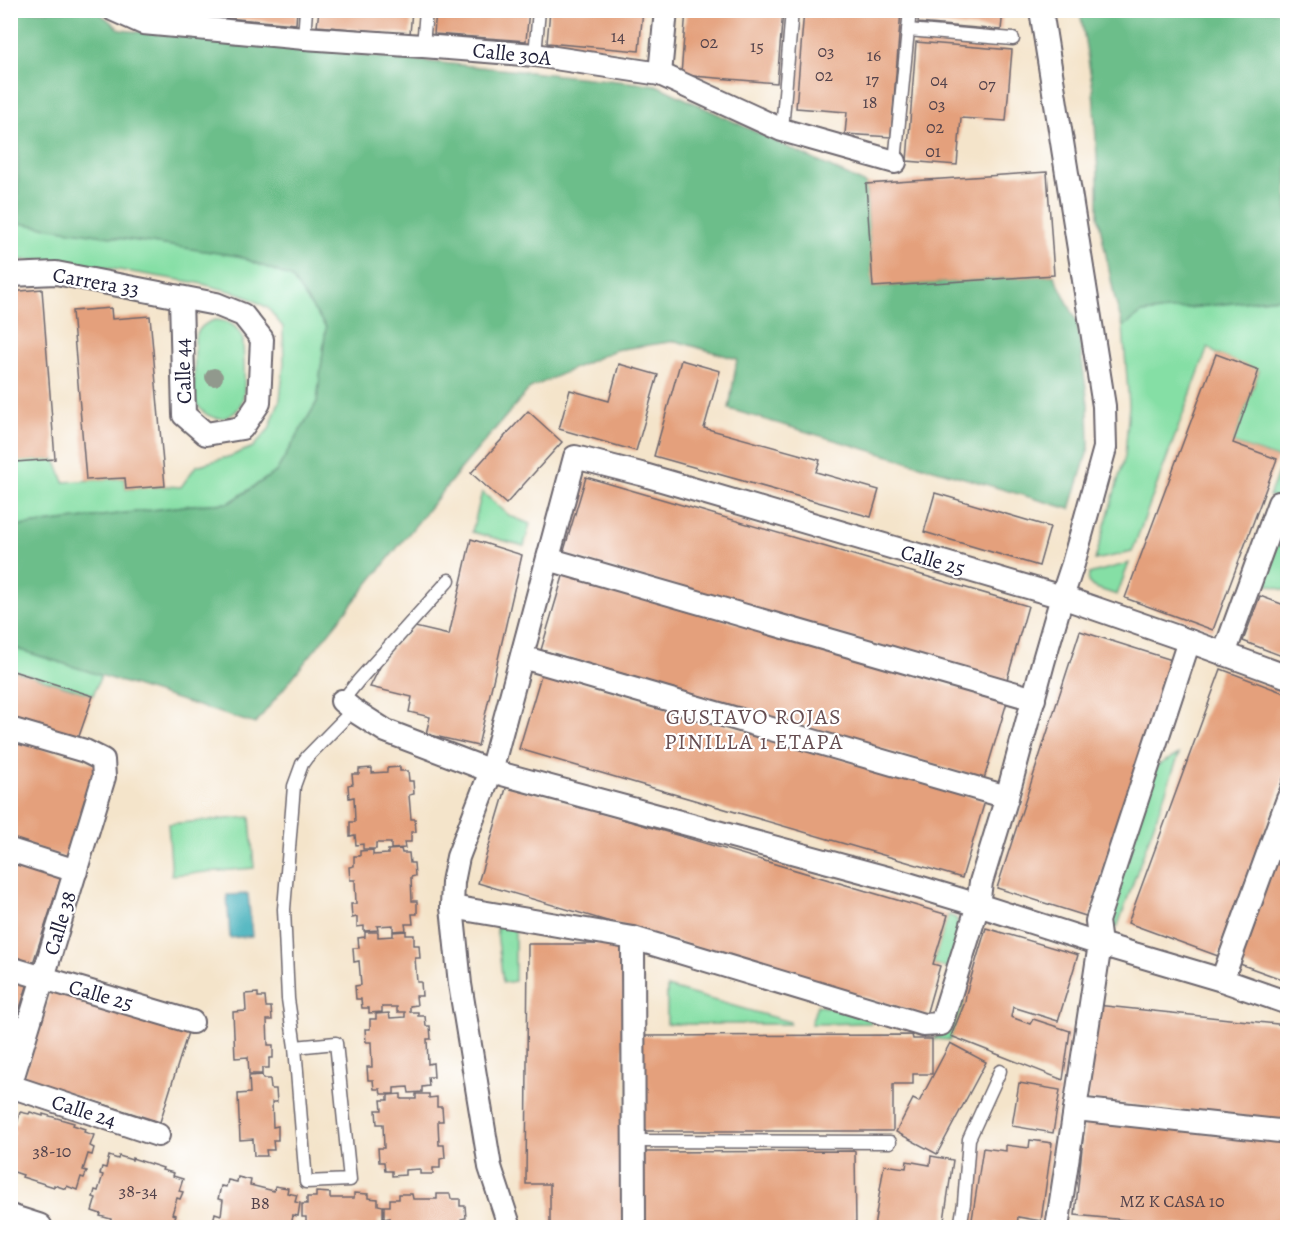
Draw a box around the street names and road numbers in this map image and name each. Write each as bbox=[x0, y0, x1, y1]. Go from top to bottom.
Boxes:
street label: Calle 30A bbox=[471, 36, 553, 72]
street label: Carrera 33 bbox=[50, 261, 142, 303]
street label: Calle 44 bbox=[168, 338, 198, 404]
street label: Calle 25 bbox=[898, 537, 968, 583]
street label: Calle 38 bbox=[37, 888, 83, 958]
street label: Calle 25 bbox=[66, 972, 136, 1018]
street label: Calle 24 bbox=[48, 1087, 120, 1135]

